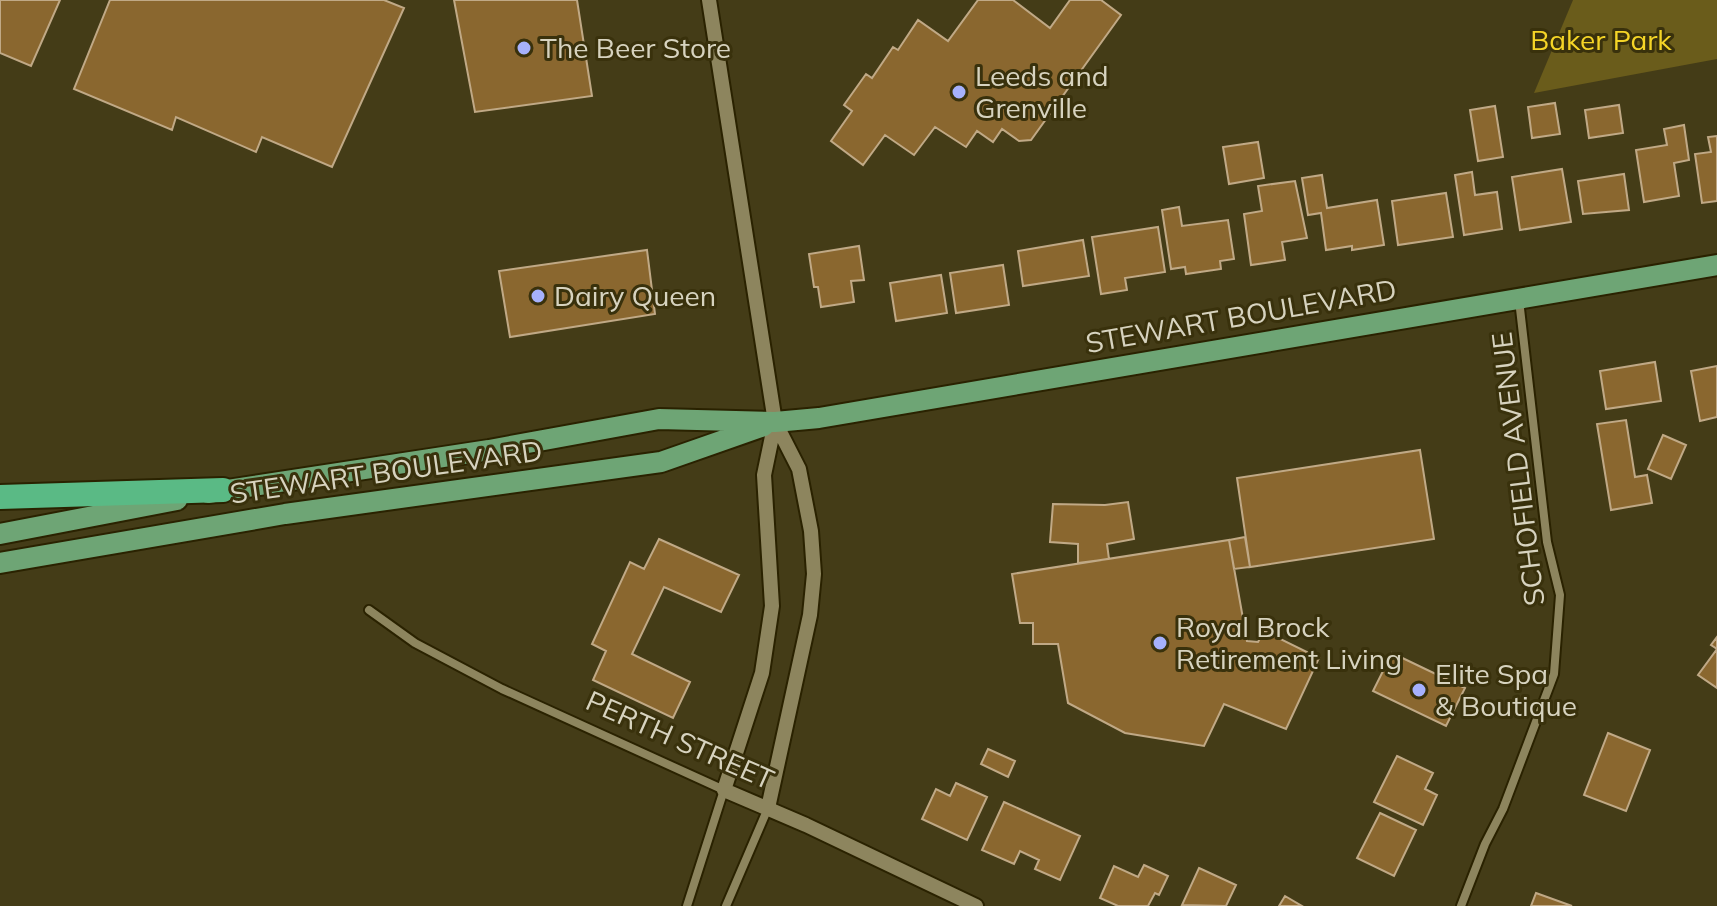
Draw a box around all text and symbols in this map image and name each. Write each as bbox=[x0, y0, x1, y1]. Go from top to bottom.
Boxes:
park label: Baker Park bbox=[1530, 22, 1672, 57]
place label: The Beer Store bbox=[540, 30, 731, 65]
marker: The Beer Store bbox=[515, 39, 533, 57]
place label: Leeds and Grenville bbox=[975, 58, 1109, 125]
marker: Leeds and Grenville bbox=[950, 83, 968, 101]
street label: STEWART BOULEVARD bbox=[1083, 271, 1399, 360]
place label: Dairy Queen bbox=[554, 278, 716, 313]
marker: Dairy Queen bbox=[529, 287, 547, 305]
street label: SCHOFIELD AVENUE bbox=[1483, 330, 1552, 608]
street label: STEWART BOULEVARD bbox=[228, 432, 544, 511]
place label: Royal Brock Retirement Living bbox=[1176, 609, 1402, 676]
marker: Royal Brock Retirement Living bbox=[1151, 634, 1169, 652]
place label: Elite Spa & Boutique bbox=[1435, 656, 1577, 723]
marker: Elite Spa & Boutique bbox=[1410, 681, 1428, 699]
street label: PERTH STREET bbox=[581, 682, 780, 797]

